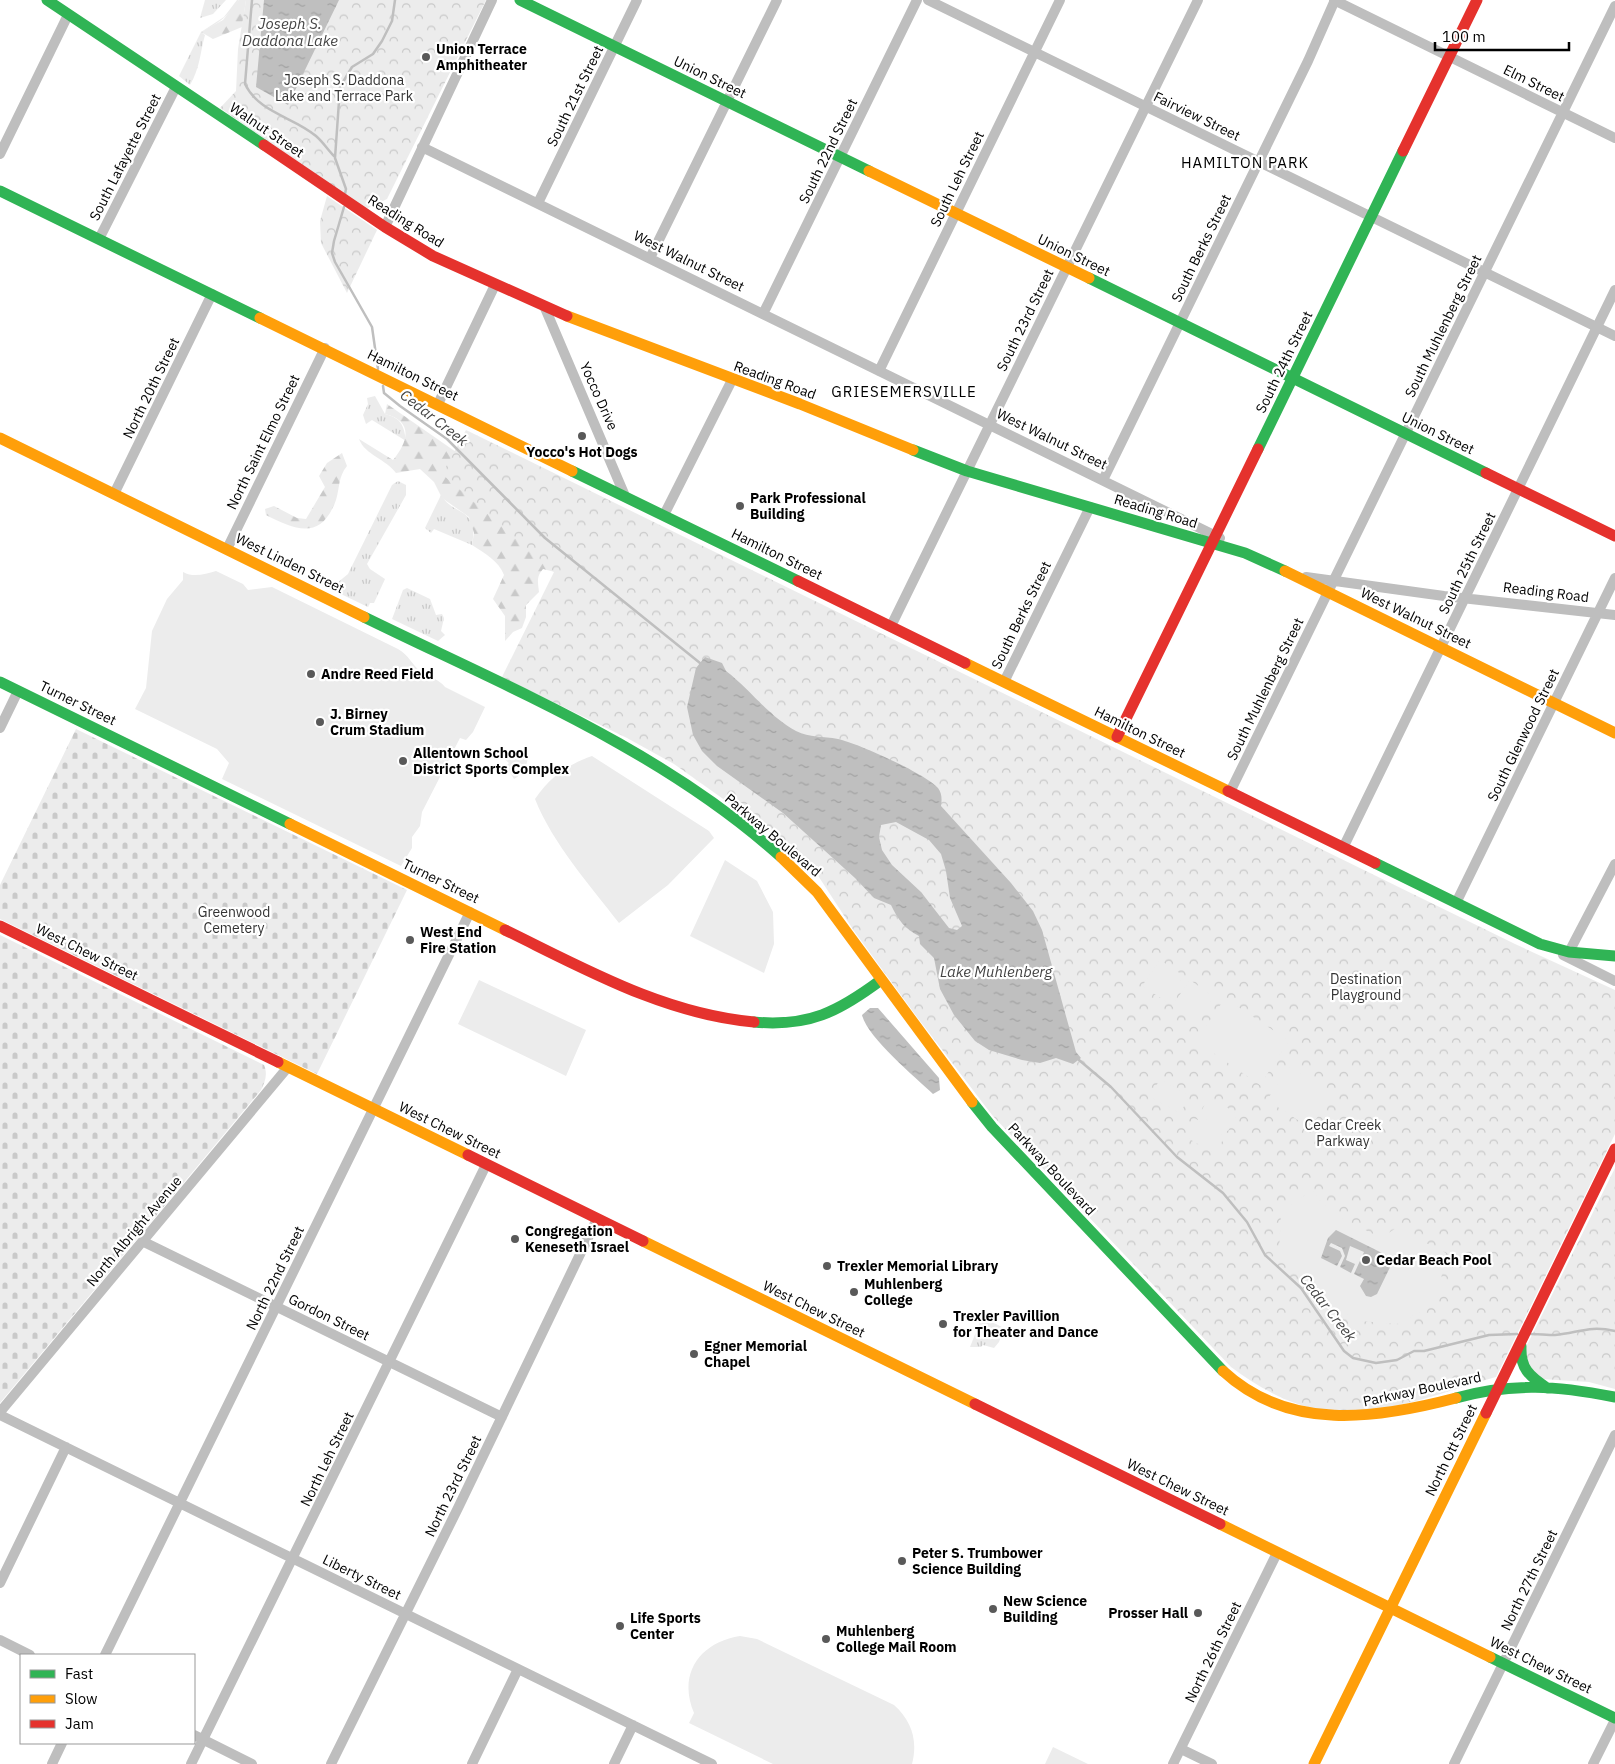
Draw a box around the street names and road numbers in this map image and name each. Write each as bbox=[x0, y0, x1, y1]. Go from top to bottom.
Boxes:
street label: South 21st Street bbox=[543, 42, 607, 149]
street label: Union Street bbox=[671, 52, 749, 102]
street label: Elm Street bbox=[1500, 60, 1568, 106]
street label: Fairview Street bbox=[1151, 87, 1243, 145]
street label: South Lafayette Street bbox=[85, 90, 165, 224]
street label: South 22nd Street bbox=[795, 95, 861, 206]
street label: Walnut Street bbox=[226, 98, 308, 162]
street label: South Leh Street bbox=[926, 128, 988, 230]
street label: Reading Road bbox=[365, 190, 447, 252]
street label: South Berks Street bbox=[1167, 191, 1235, 305]
street label: West Walnut Street bbox=[631, 226, 747, 296]
street label: Union Street bbox=[1035, 230, 1113, 280]
street label: South Muhlenberg Street bbox=[1401, 252, 1485, 400]
street label: South 23rd Street bbox=[992, 266, 1058, 374]
street label: South 24th Street bbox=[1251, 308, 1317, 416]
street label: North 20th Street bbox=[119, 334, 183, 442]
street label: Hamilton Street bbox=[364, 345, 462, 405]
street label: Reading Road bbox=[731, 357, 819, 403]
street label: Yocco Drive bbox=[576, 359, 622, 433]
street label: North Saint Elmo Street bbox=[222, 371, 304, 513]
street label: West Walnut Street bbox=[994, 404, 1110, 474]
street label: Union Street bbox=[1399, 408, 1477, 458]
street label: Reading Road bbox=[1112, 490, 1200, 532]
street label: South 25th Street bbox=[1434, 509, 1500, 617]
street label: Hamilton Street bbox=[728, 524, 826, 584]
street label: West Linden Street bbox=[233, 529, 347, 597]
street label: South Berks Street bbox=[987, 558, 1055, 672]
street label: Reading Road bbox=[1502, 578, 1590, 606]
street label: West Walnut Street bbox=[1358, 583, 1474, 653]
street label: South Muhlenberg Street bbox=[1223, 615, 1307, 763]
street label: South Glenwood Street bbox=[1483, 666, 1563, 804]
street label: Turner Street bbox=[37, 677, 119, 729]
street label: Hamilton Street bbox=[1091, 702, 1189, 762]
street label: Parkway Boulevard bbox=[721, 789, 825, 881]
street label: Turner Street bbox=[400, 855, 482, 907]
street label: West Chew Street bbox=[33, 919, 141, 985]
street label: West Chew Street bbox=[396, 1097, 504, 1163]
street label: Parkway Boulevard bbox=[1004, 1119, 1100, 1219]
street label: North Albright Avenue bbox=[82, 1172, 186, 1290]
street label: North 22nd Street bbox=[242, 1223, 308, 1333]
street label: West Chew Street bbox=[760, 1276, 868, 1342]
street label: Gordon Street bbox=[285, 1290, 373, 1344]
street label: Parkway Boulevard bbox=[1361, 1368, 1483, 1410]
street label: North Ott Street bbox=[1421, 1401, 1481, 1499]
street label: North Leh Street bbox=[296, 1409, 358, 1509]
street label: North 23rd Street bbox=[421, 1432, 485, 1540]
street label: West Chew Street bbox=[1124, 1454, 1232, 1520]
street label: North 27th Street bbox=[1497, 1526, 1561, 1634]
street label: Liberty Street bbox=[320, 1550, 404, 1604]
street label: North 26th Street bbox=[1181, 1598, 1245, 1706]
street label: West Chew Street bbox=[1487, 1632, 1595, 1698]

